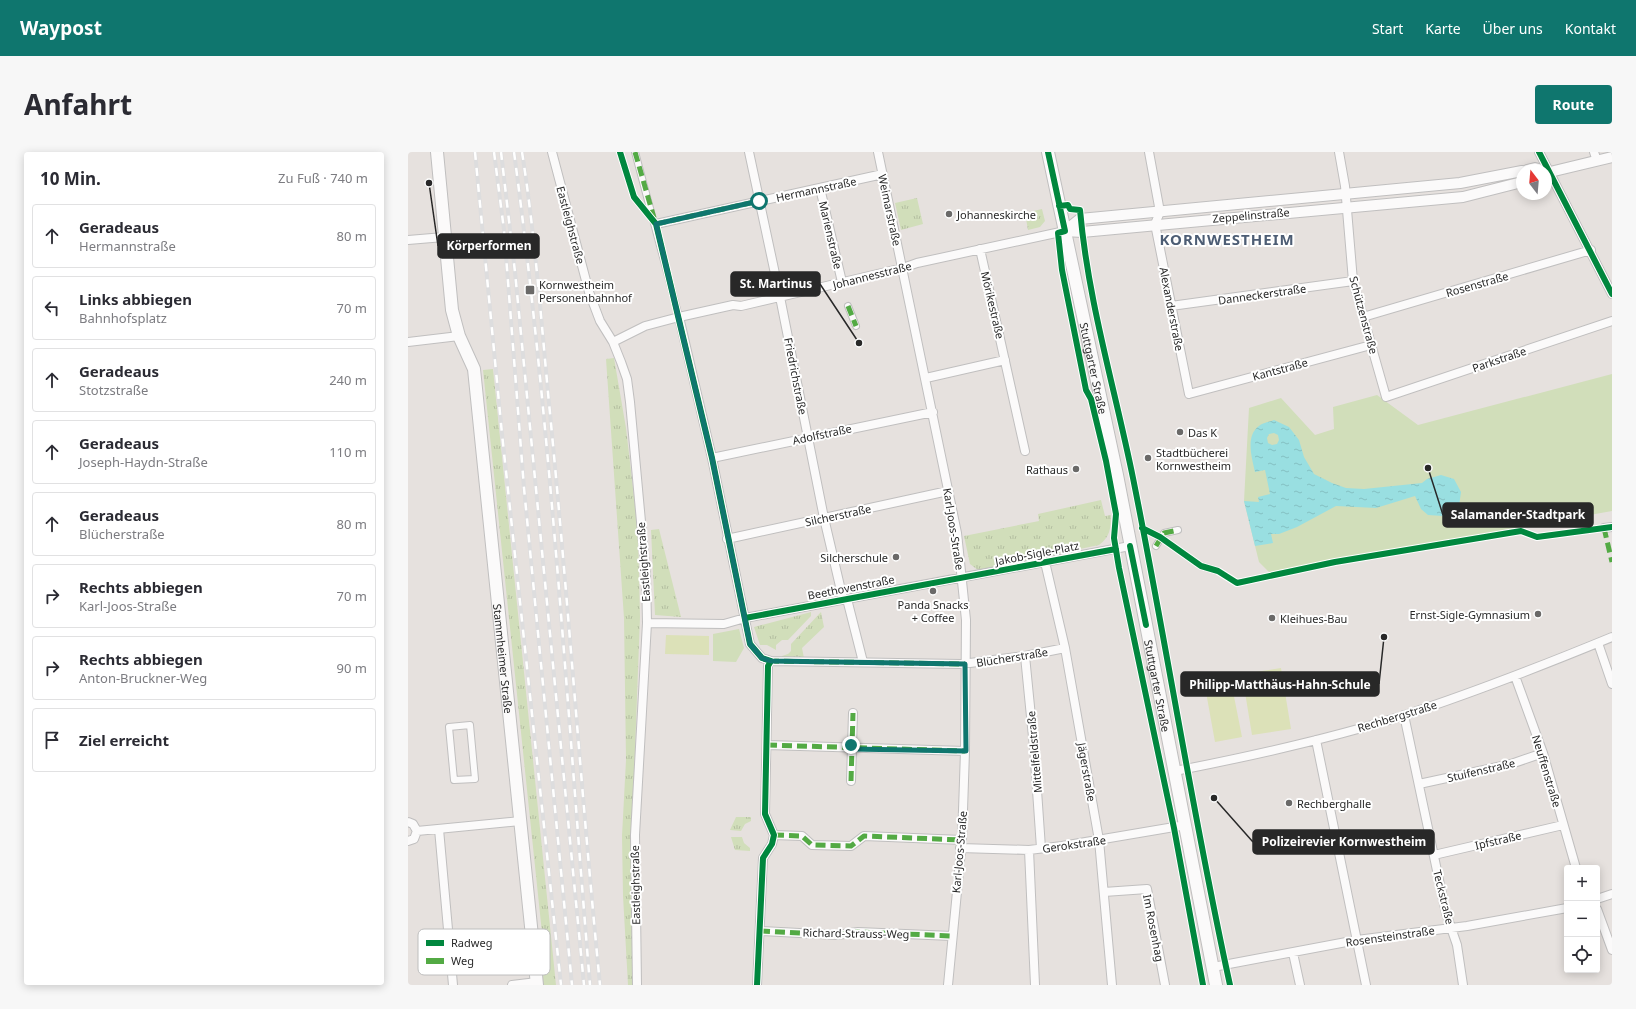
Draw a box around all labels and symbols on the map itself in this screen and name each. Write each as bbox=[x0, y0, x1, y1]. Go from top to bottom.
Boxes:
north arrow bbox=[1516, 164, 1552, 200]
street label: Hermannstraße bbox=[774, 173, 858, 205]
street label: Weimarstraße bbox=[875, 173, 905, 247]
street label: Eastleighstraße bbox=[553, 184, 589, 266]
route start bbox=[750, 192, 768, 210]
street label: Marienstraße bbox=[816, 199, 846, 271]
street label: Zeppelinstraße bbox=[1212, 204, 1290, 226]
place label: Johanneskirche bbox=[956, 207, 1036, 222]
marker: Johanneskirche bbox=[944, 209, 954, 219]
district label: KORNWESTHEIM bbox=[1159, 229, 1295, 249]
callout: Körperformen bbox=[438, 234, 539, 258]
text: Körperformen bbox=[446, 237, 532, 254]
street label: Johannesstraße bbox=[830, 258, 913, 292]
street label: Alexanderstraße bbox=[1157, 266, 1187, 352]
street label: Rosenstraße bbox=[1444, 268, 1510, 300]
street label: Mörikestraße bbox=[978, 270, 1008, 340]
callout: St. Martinus bbox=[731, 272, 820, 296]
street label: Schützenstraße bbox=[1346, 274, 1382, 356]
text: St. Martinus bbox=[740, 275, 812, 292]
place label: Kornwestheim Personenbahnhof bbox=[539, 277, 633, 305]
street label: Danneckerstraße bbox=[1217, 280, 1307, 308]
marker: Kornwestheim Personenbahnhof bbox=[524, 284, 536, 296]
street label: Stuttgarter Straße bbox=[1077, 321, 1111, 415]
street label: Friedrichstraße bbox=[781, 336, 811, 416]
street label: Parkstraße bbox=[1470, 343, 1528, 375]
street label: Kantstraße bbox=[1251, 354, 1309, 384]
street label: Adolfstraße bbox=[791, 420, 853, 448]
place label: Das K bbox=[1188, 425, 1217, 440]
marker: Das K bbox=[1175, 427, 1185, 437]
place label: Stadtbücherei Kornwestheim bbox=[1156, 445, 1231, 473]
marker: Stadtbücherei Kornwestheim bbox=[1143, 453, 1153, 463]
place label: Rathaus bbox=[1026, 462, 1068, 477]
marker: Rathaus bbox=[1071, 464, 1081, 474]
street label: Karl-Joos-Straße bbox=[940, 487, 968, 571]
street label: Silcherstraße bbox=[803, 501, 873, 529]
callout: Salamander-Stadtpark bbox=[1443, 503, 1593, 527]
text: Salamander-Stadtpark bbox=[1451, 506, 1586, 523]
street label: Eastleighstraße bbox=[633, 522, 653, 602]
street label: Jakob-Sigle-Platz bbox=[993, 538, 1080, 569]
place label: Silcherschule bbox=[820, 550, 888, 565]
marker: Silcherschule bbox=[891, 552, 901, 562]
street label: Beethovenstraße bbox=[806, 571, 896, 603]
marker: Panda Snacks + Coffee bbox=[928, 586, 938, 596]
place label: Panda Snacks + Coffee bbox=[898, 597, 968, 625]
street label: Stammheimer Straße bbox=[491, 603, 517, 714]
place label: Ernst-Sigle-Gymnasium bbox=[1409, 607, 1530, 622]
marker: Ernst-Sigle-Gymnasium bbox=[1533, 609, 1543, 619]
place label: Kleihues-Bau bbox=[1280, 611, 1347, 626]
marker: Kleihues-Bau bbox=[1267, 613, 1277, 623]
street label: Stuttgarter Straße bbox=[1142, 638, 1174, 733]
street label: Blücherstraße bbox=[975, 644, 1049, 670]
callout: Philipp-Matthäus-Hahn-Schule bbox=[1181, 672, 1379, 696]
text: Philipp-Matthäus-Hahn-Schule bbox=[1189, 676, 1371, 693]
street label: Rechbergstraße bbox=[1356, 697, 1438, 735]
street label: Mittelfeldstraße bbox=[1023, 710, 1045, 794]
street label: Neuffenstraße bbox=[1529, 733, 1565, 809]
route end bbox=[842, 736, 860, 754]
street label: Jägerstraße bbox=[1074, 740, 1100, 803]
street label: Stuifenstraße bbox=[1446, 755, 1516, 785]
place label: Rechberghalle bbox=[1297, 796, 1371, 811]
marker: Rechberghalle bbox=[1284, 798, 1294, 808]
street label: Karl-Joos-Straße bbox=[948, 810, 970, 894]
street label: Ipfstraße bbox=[1473, 827, 1523, 853]
callout: Polizeirevier Kornwestheim bbox=[1253, 830, 1434, 854]
street label: Gerokstraße bbox=[1041, 832, 1107, 856]
text: Polizeirevier Kornwestheim bbox=[1262, 833, 1426, 850]
street label: Eastleighstraße bbox=[627, 845, 643, 925]
street label: Teckstraße bbox=[1430, 868, 1458, 926]
street label: Im Rosenhag bbox=[1140, 893, 1168, 963]
street label: Rosensteinstraße bbox=[1345, 922, 1435, 950]
street label: Richard-Strauss-Weg bbox=[802, 925, 910, 941]
legend bbox=[418, 929, 550, 975]
text: Radweg bbox=[451, 935, 492, 950]
text: Weg bbox=[451, 953, 474, 968]

